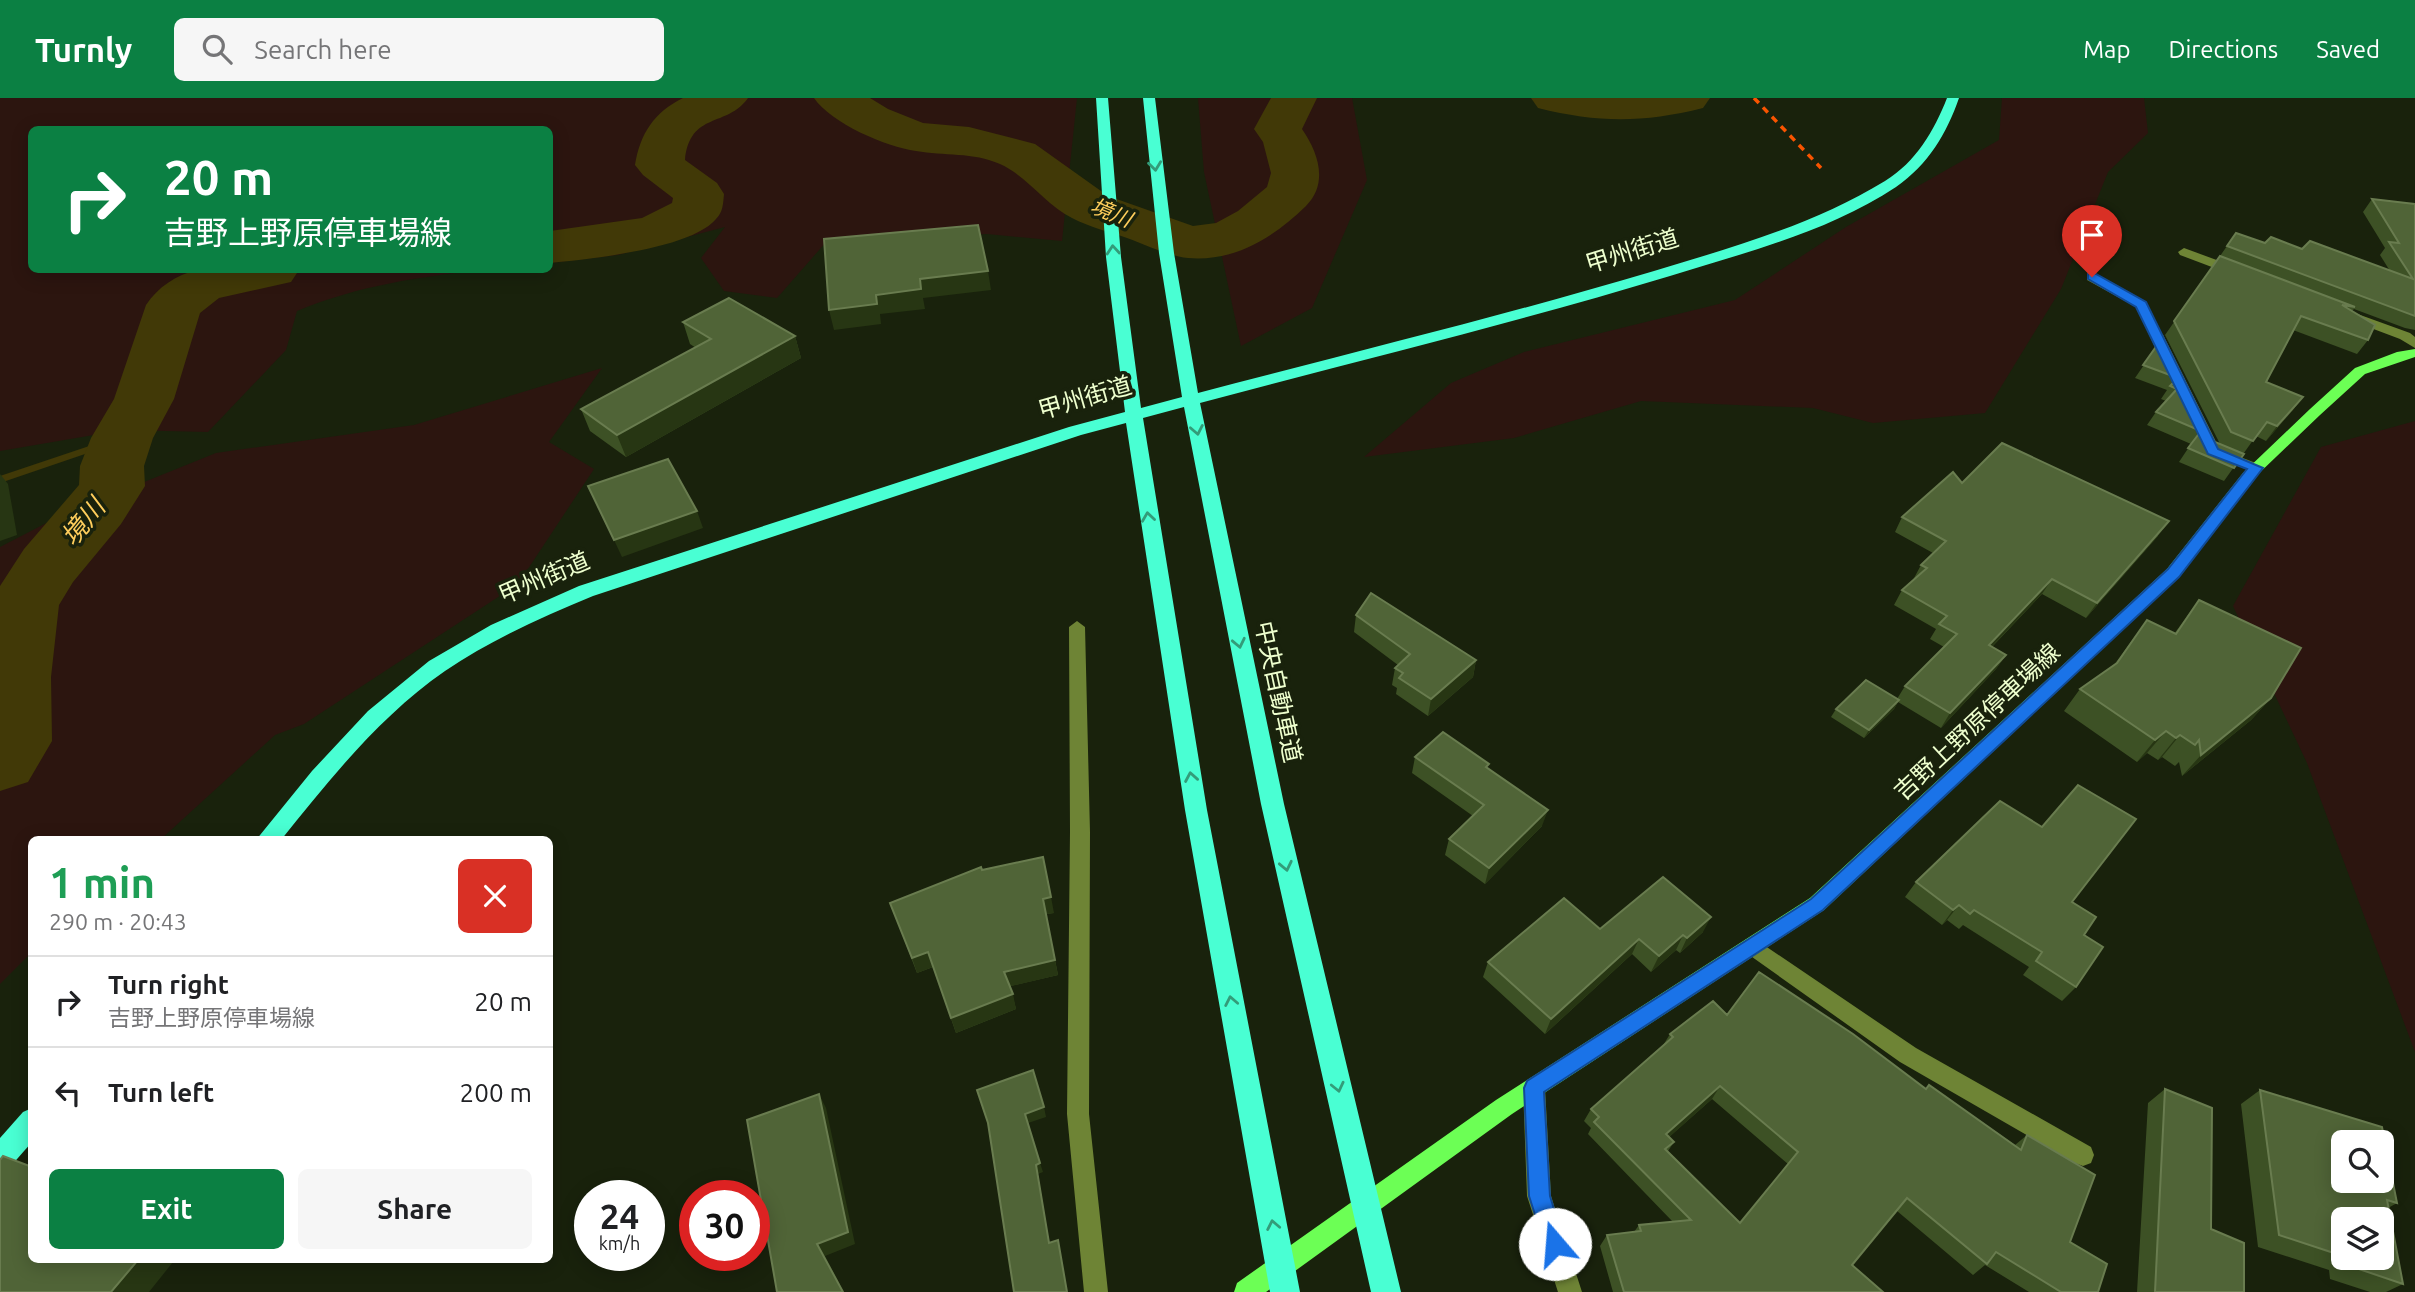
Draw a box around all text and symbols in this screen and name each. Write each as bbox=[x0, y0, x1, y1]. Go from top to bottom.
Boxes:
search box bbox=[174, 18, 664, 81]
icon: search bbox=[198, 30, 236, 68]
text: Turnly bbox=[35, 31, 132, 68]
text: Search here bbox=[254, 35, 392, 64]
text: Map bbox=[2083, 36, 2130, 63]
text: Directions bbox=[2168, 36, 2278, 63]
text: Saved bbox=[2316, 36, 2380, 63]
text: 20 m bbox=[164, 149, 273, 204]
icon: right bbox=[49, 154, 140, 245]
one-way arrow bbox=[1148, 160, 1163, 172]
water label: 境川 bbox=[1087, 193, 1137, 232]
pin bbox=[2062, 205, 2122, 277]
text: 吉野上野原停車場線 bbox=[164, 214, 452, 250]
icon: arrive bbox=[2073, 216, 2111, 254]
street label: 甲州街道 bbox=[1582, 224, 1682, 277]
one-way arrow bbox=[1106, 244, 1121, 255]
street label: 甲州街道 bbox=[1035, 371, 1135, 424]
one-way arrow bbox=[1188, 424, 1203, 436]
water label: 境川 bbox=[55, 490, 112, 551]
one-way arrow bbox=[1141, 511, 1156, 522]
street label: 甲州街道 bbox=[494, 546, 593, 609]
street label: 中央自動車道 bbox=[1250, 619, 1307, 765]
one-way arrow bbox=[1230, 637, 1245, 649]
street label: 吉野上野原停車場線 bbox=[1888, 638, 2065, 805]
one-way arrow bbox=[1184, 771, 1199, 783]
text: 1 min bbox=[49, 859, 155, 906]
button: close bbox=[458, 859, 532, 933]
one-way arrow bbox=[1278, 860, 1293, 872]
text: 290 m · 20:43 bbox=[49, 909, 187, 934]
text: Turn right bbox=[108, 970, 229, 999]
icon: right bbox=[49, 983, 87, 1021]
text: 20 m bbox=[474, 987, 532, 1016]
one-way arrow bbox=[1224, 995, 1239, 1007]
text: 吉野上野原停車場線 bbox=[108, 1005, 315, 1030]
icon: left bbox=[49, 1074, 87, 1112]
text: Turn left bbox=[108, 1078, 214, 1107]
text: 200 m bbox=[460, 1078, 532, 1107]
one-way arrow bbox=[1330, 1081, 1344, 1093]
map controls bbox=[2331, 1130, 2394, 1270]
button: search bbox=[2331, 1130, 2394, 1193]
button: Exit bbox=[49, 1169, 284, 1249]
button: Share bbox=[298, 1169, 532, 1249]
speed limit sign: 30 bbox=[679, 1180, 770, 1271]
text: 24 bbox=[600, 1196, 639, 1236]
position arrow bbox=[1518, 1207, 1592, 1281]
button: layers bbox=[2331, 1207, 2394, 1270]
one-way arrow bbox=[1266, 1219, 1281, 1231]
text: km/h bbox=[599, 1233, 640, 1253]

